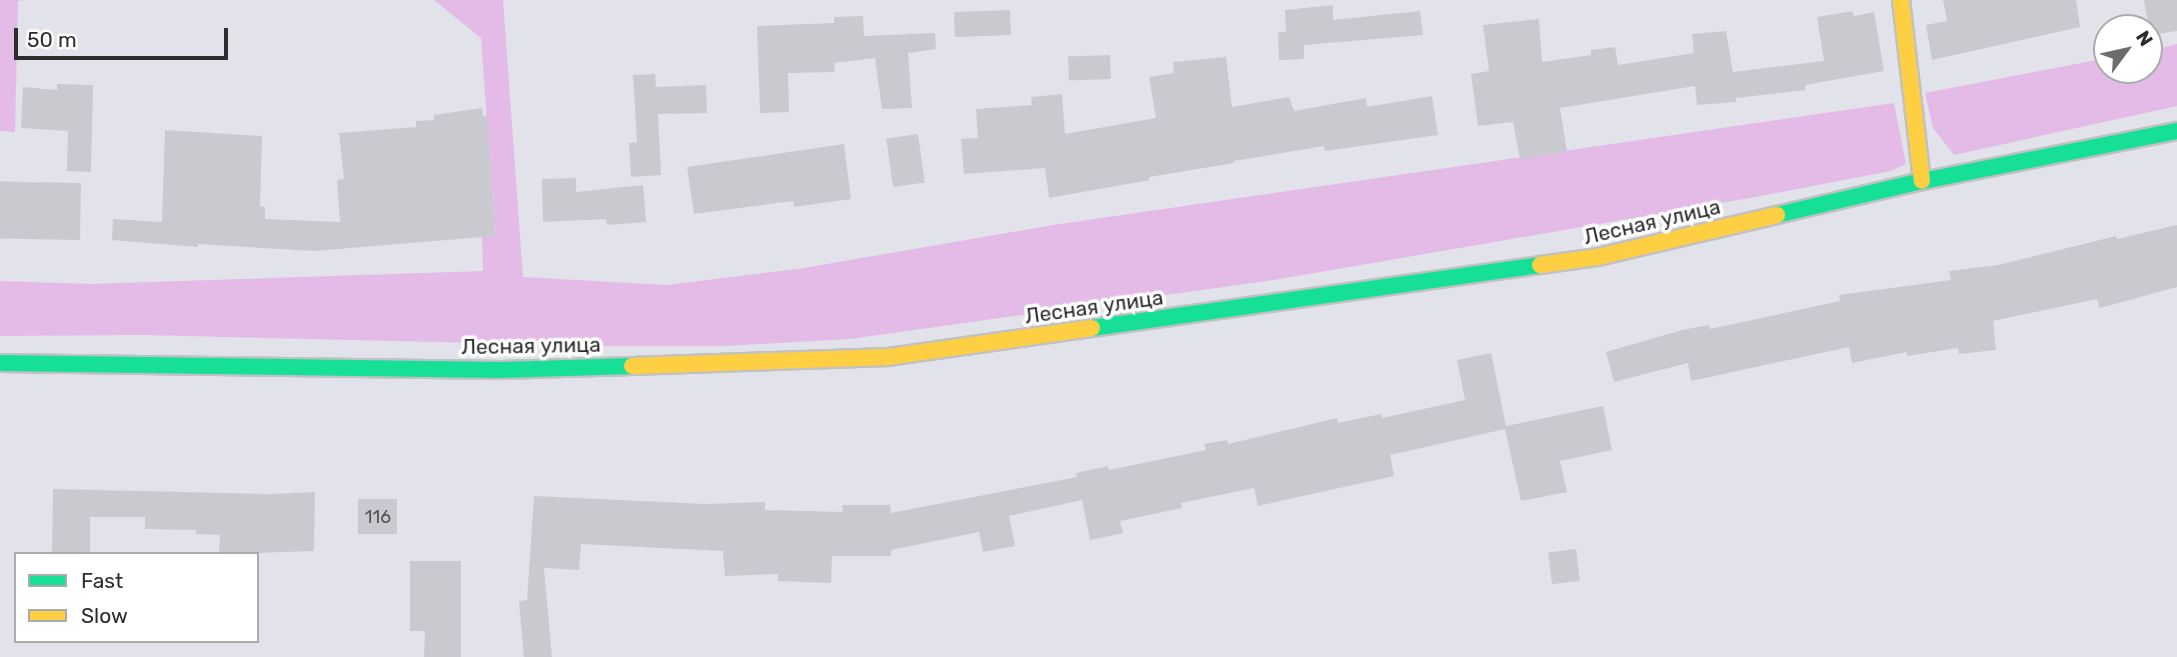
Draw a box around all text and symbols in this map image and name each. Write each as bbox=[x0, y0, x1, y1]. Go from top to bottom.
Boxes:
scale bar bbox=[18, 14, 231, 58]
north arrow bbox=[2093, 14, 2163, 84]
text: N bbox=[2131, 26, 2158, 50]
text: 50 m bbox=[27, 27, 77, 52]
street label: Лесная улица bbox=[1581, 194, 1723, 250]
street label: Лесная улица bbox=[1023, 285, 1165, 329]
street label: Лесная улица bbox=[461, 332, 601, 360]
house number: 116 bbox=[365, 506, 391, 528]
legend bbox=[14, 552, 259, 643]
text: Fast bbox=[81, 568, 123, 593]
text: Slow bbox=[81, 603, 128, 628]

